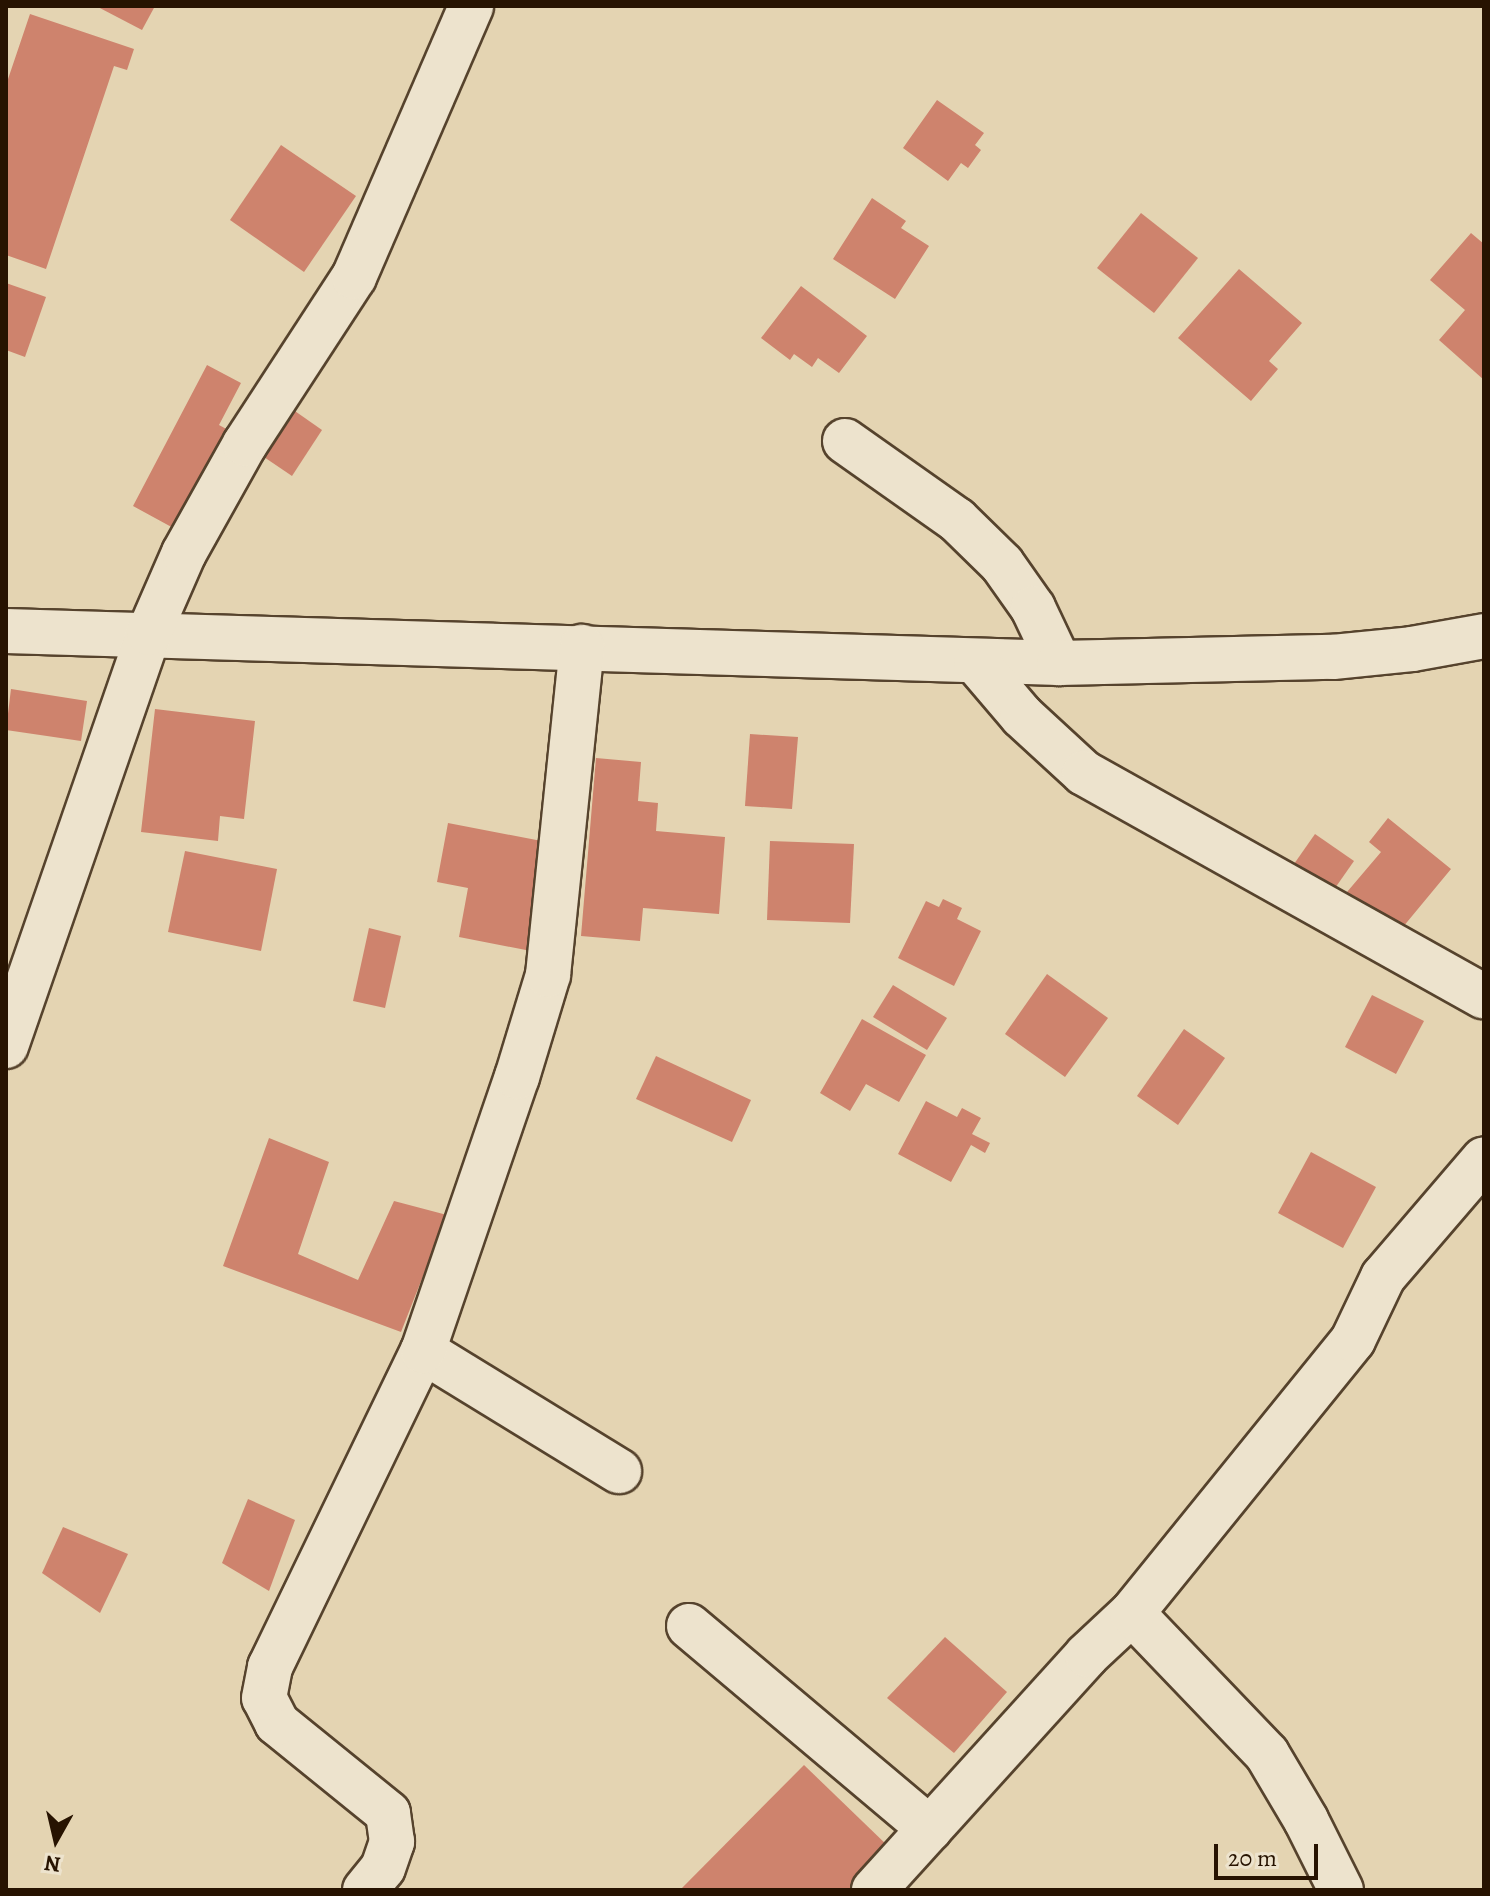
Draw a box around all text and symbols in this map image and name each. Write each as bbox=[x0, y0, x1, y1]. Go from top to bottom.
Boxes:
north arrow bbox=[16, 1800, 96, 1880]
scale bar bbox=[1218, 1828, 1322, 1878]
text: 20 m bbox=[1228, 1842, 1277, 1874]
text: N bbox=[43, 1848, 63, 1880]

